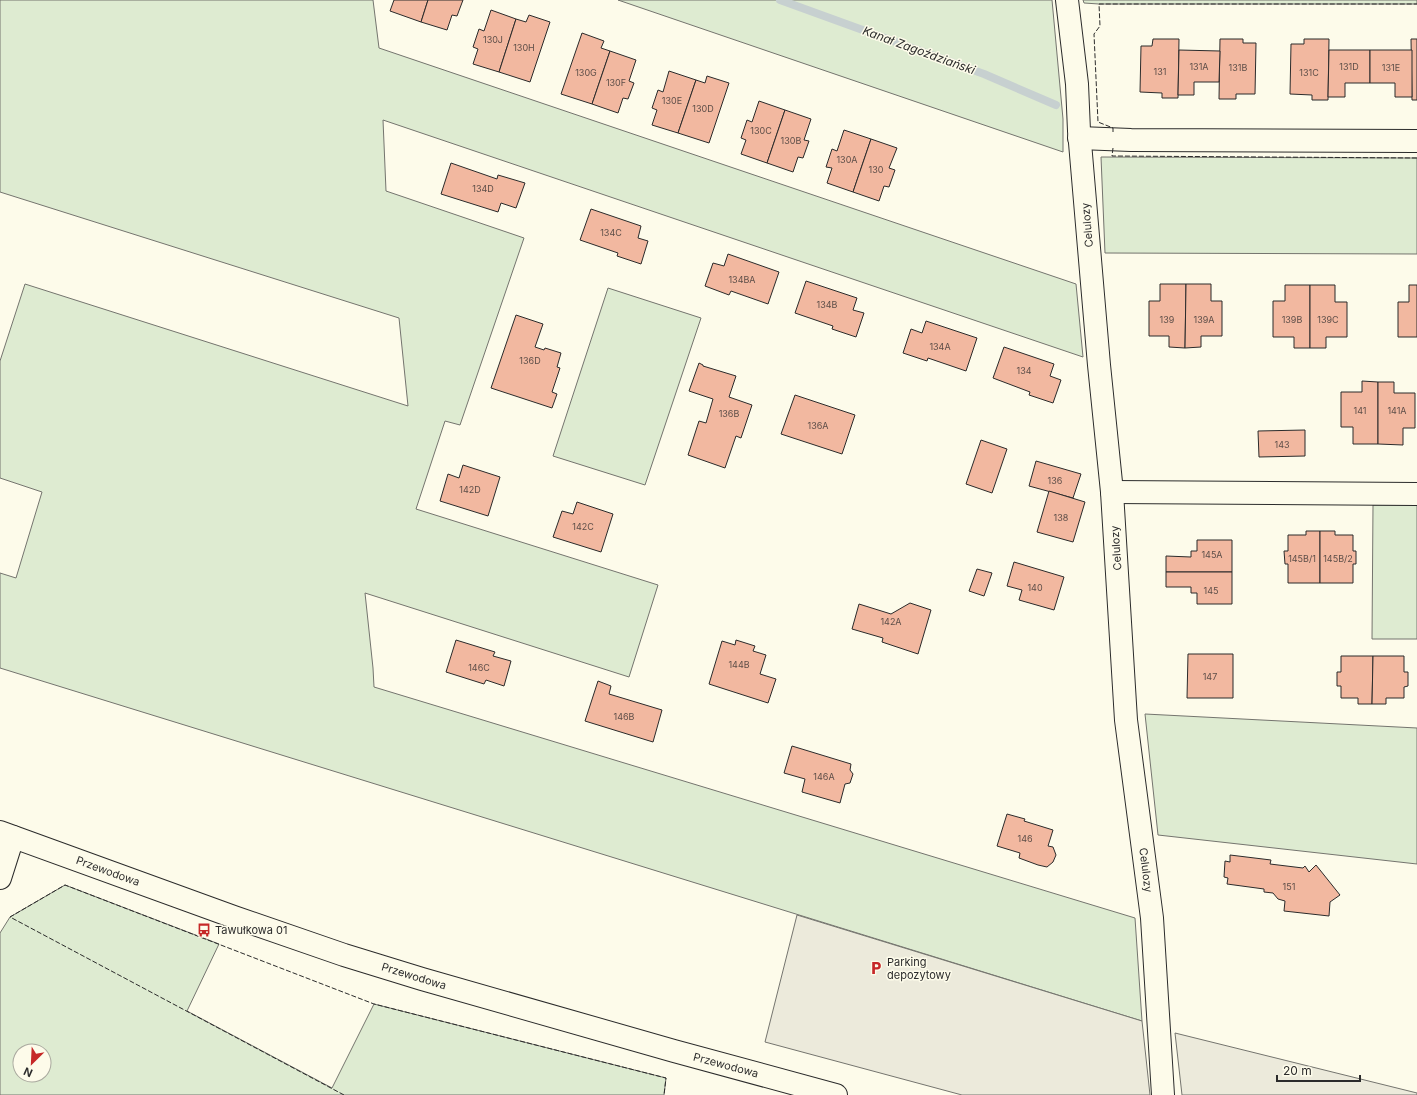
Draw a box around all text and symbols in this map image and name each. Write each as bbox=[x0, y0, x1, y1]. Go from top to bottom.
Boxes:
water label: Kanał Zagoździański bbox=[861, 23, 978, 78]
house number: 130J bbox=[483, 34, 503, 45]
house number: 130H bbox=[513, 42, 535, 53]
house number: 131A bbox=[1189, 61, 1209, 72]
house number: 131D bbox=[1339, 61, 1359, 72]
house number: 131B bbox=[1229, 62, 1247, 73]
house number: 131E bbox=[1382, 62, 1400, 73]
house number: 131 bbox=[1154, 66, 1166, 77]
house number: 130G bbox=[575, 67, 597, 78]
house number: 131C bbox=[1299, 67, 1319, 78]
house number: 130F bbox=[606, 77, 626, 88]
house number: 130E bbox=[662, 95, 682, 106]
house number: 130D bbox=[692, 103, 714, 114]
house number: 130C bbox=[750, 125, 772, 136]
house number: 130B bbox=[781, 135, 801, 146]
house number: 130A bbox=[836, 154, 858, 165]
house number: 130 bbox=[869, 164, 884, 175]
house number: 134D bbox=[472, 183, 494, 194]
street label: Celulozy bbox=[1078, 202, 1096, 248]
house number: 134C bbox=[600, 227, 622, 238]
house number: 134BA bbox=[728, 274, 756, 285]
house number: 134B bbox=[817, 299, 838, 310]
house number: 139 bbox=[1160, 314, 1175, 325]
house number: 139A bbox=[1193, 314, 1215, 325]
house number: 139B bbox=[1282, 314, 1302, 325]
house number: 139C bbox=[1317, 314, 1339, 325]
house number: 134A bbox=[929, 341, 951, 352]
house number: 136D bbox=[519, 355, 541, 366]
house number: 134 bbox=[1016, 365, 1032, 376]
house number: 141 bbox=[1354, 405, 1366, 416]
house number: 141A bbox=[1387, 405, 1407, 416]
house number: 136B bbox=[719, 408, 739, 419]
house number: 136A bbox=[807, 420, 829, 431]
house number: 143 bbox=[1274, 439, 1290, 450]
house number: 136 bbox=[1048, 475, 1063, 486]
house number: 142D bbox=[459, 484, 481, 495]
house number: 138 bbox=[1054, 512, 1069, 523]
house number: 142C bbox=[572, 521, 594, 532]
street label: Celulozy bbox=[1107, 525, 1125, 571]
house number: 145A bbox=[1201, 549, 1223, 560]
house number: 145B/1 bbox=[1288, 553, 1316, 564]
house number: 145B/2 bbox=[1323, 553, 1353, 564]
house number: 140 bbox=[1027, 582, 1043, 593]
house number: 145 bbox=[1204, 585, 1218, 596]
house number: 142A bbox=[880, 616, 902, 627]
house number: 144B bbox=[728, 659, 750, 670]
house number: 146C bbox=[468, 662, 490, 673]
house number: 147 bbox=[1203, 671, 1217, 682]
house number: 146B bbox=[614, 711, 635, 722]
house number: 146A bbox=[813, 771, 835, 782]
house number: 146 bbox=[1017, 833, 1033, 844]
street label: Celulozy bbox=[1136, 847, 1156, 893]
street label: Przewodowa bbox=[74, 853, 142, 889]
house number: 151 bbox=[1283, 881, 1295, 892]
bus stop icon: Tawułkowa 01 bbox=[196, 922, 212, 938]
place label: Tawułkowa 01 bbox=[215, 923, 288, 937]
place label: Parking depozytowy bbox=[887, 955, 951, 982]
street label: Przewodowa bbox=[380, 960, 448, 992]
parking icon: Parking depozytowy bbox=[868, 960, 884, 976]
north arrow bbox=[12, 1043, 52, 1083]
street label: Przewodowa bbox=[692, 1050, 760, 1080]
scale bar bbox=[1277, 1057, 1360, 1083]
text: 20 m bbox=[1283, 1063, 1312, 1078]
text: N bbox=[21, 1064, 35, 1080]

